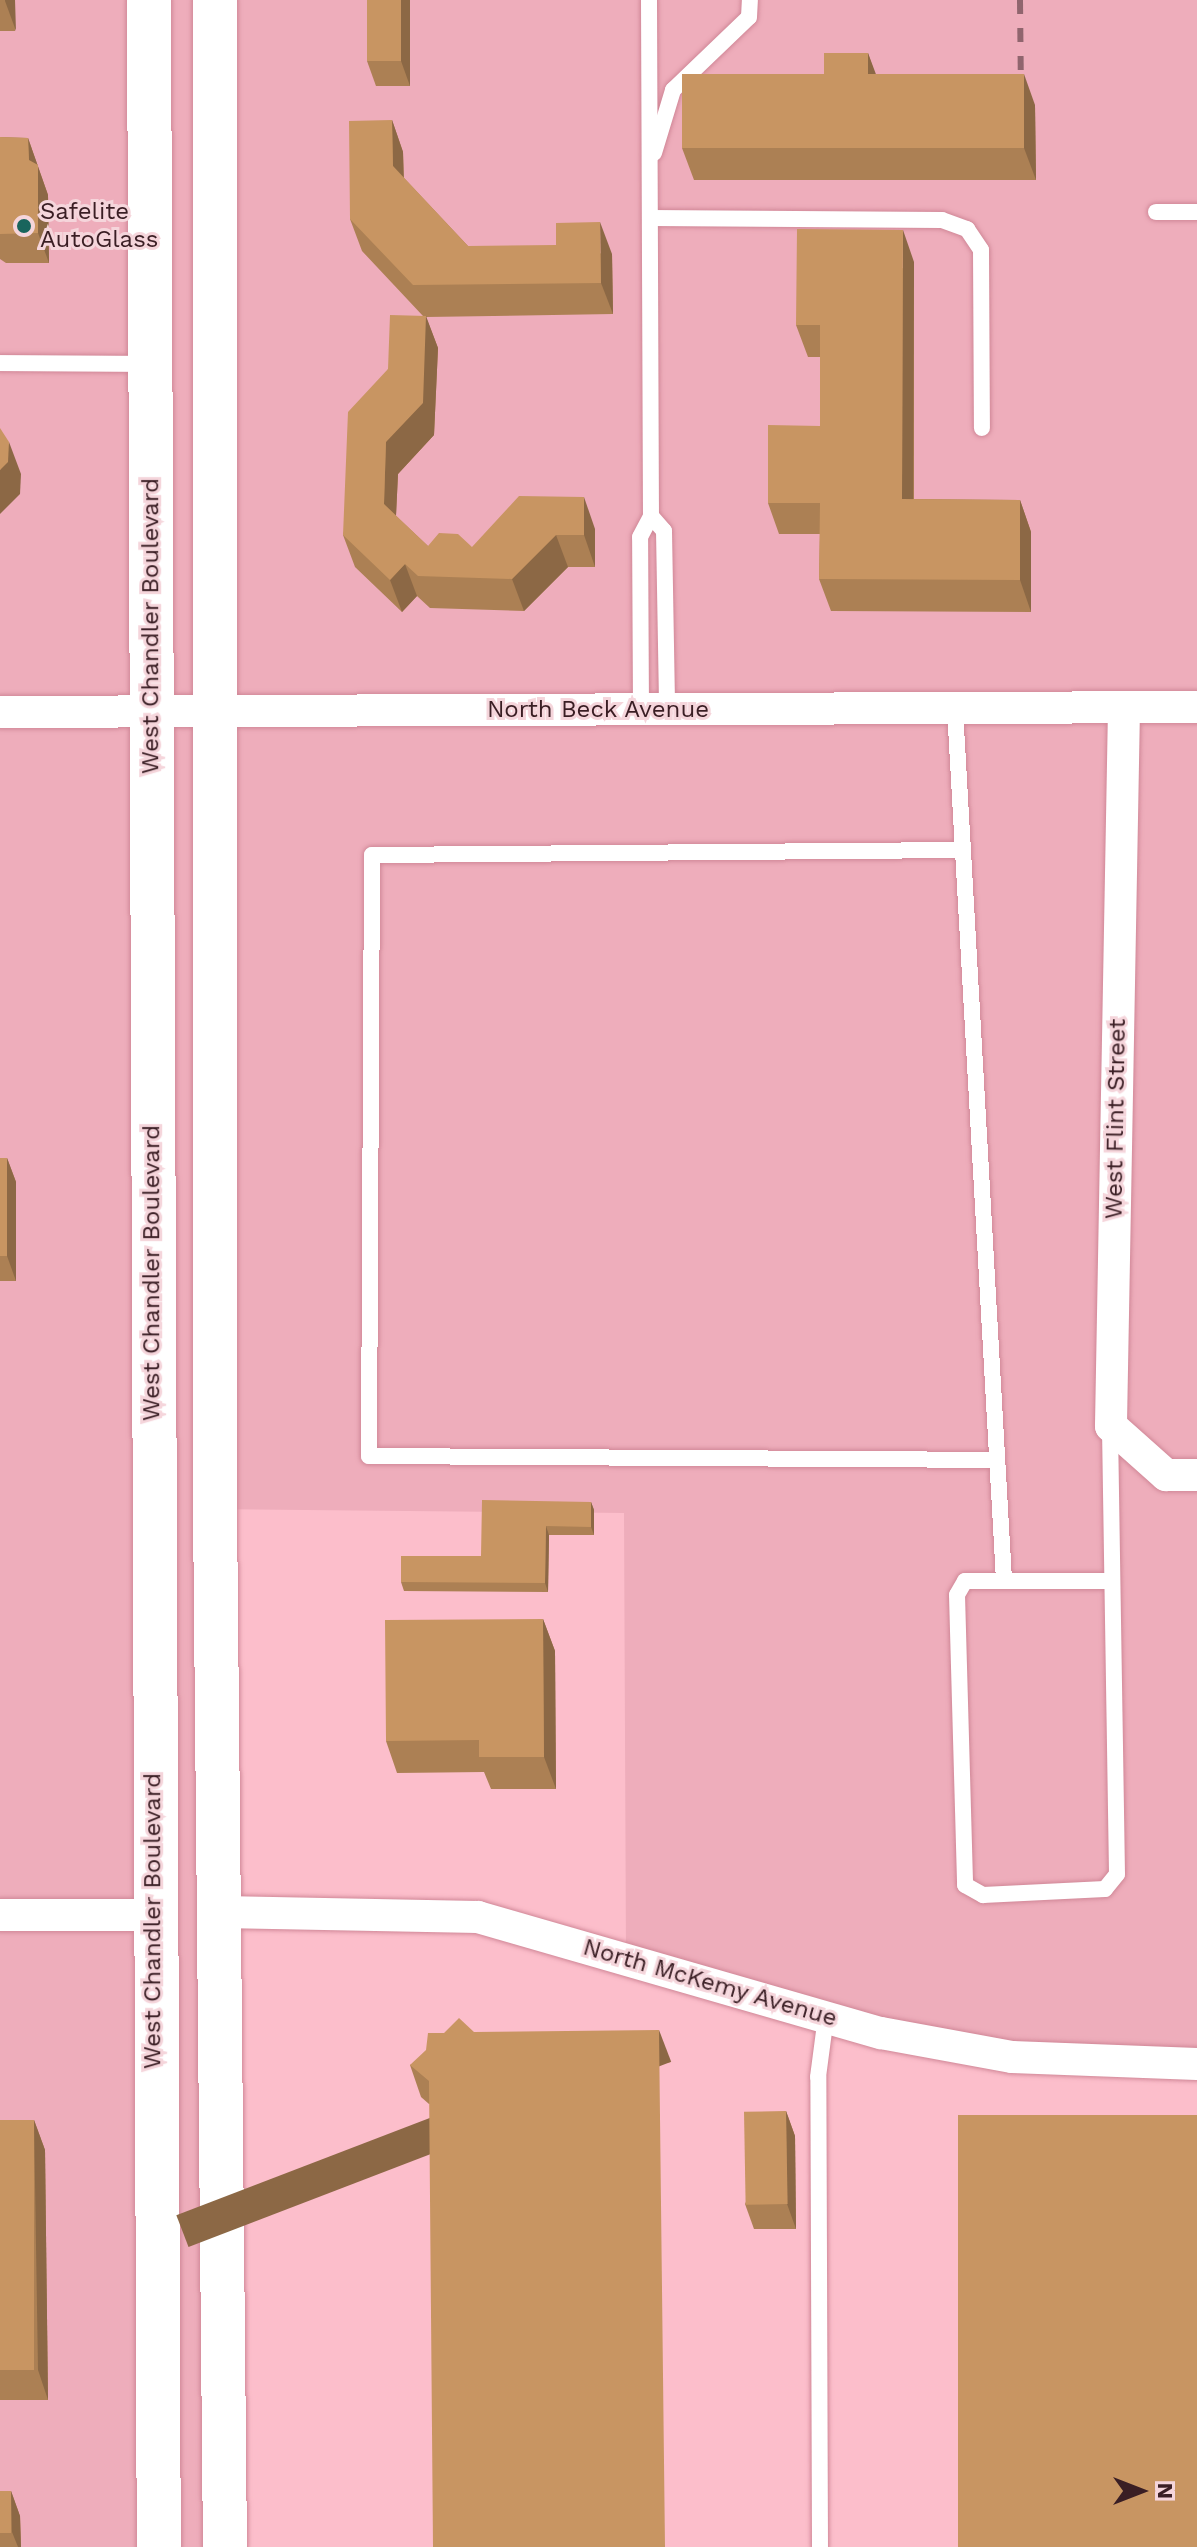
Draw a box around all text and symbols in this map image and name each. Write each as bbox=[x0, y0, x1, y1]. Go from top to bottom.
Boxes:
place label: Safelite AutoGlass bbox=[40, 198, 158, 254]
marker: Safelite AutoGlass bbox=[15, 217, 33, 235]
street label: West Chandler Boulevard bbox=[137, 478, 165, 774]
street label: North Beck Avenue bbox=[486, 696, 710, 724]
street label: West Flint Street bbox=[1100, 1019, 1132, 1219]
street label: West Chandler Boulevard bbox=[138, 1125, 166, 1421]
street label: West Chandler Boulevard bbox=[139, 1773, 167, 2069]
street label: North McKemy Avenue bbox=[579, 1933, 841, 2033]
north arrow bbox=[1101, 2451, 1181, 2531]
text: N bbox=[1153, 2483, 1178, 2499]

